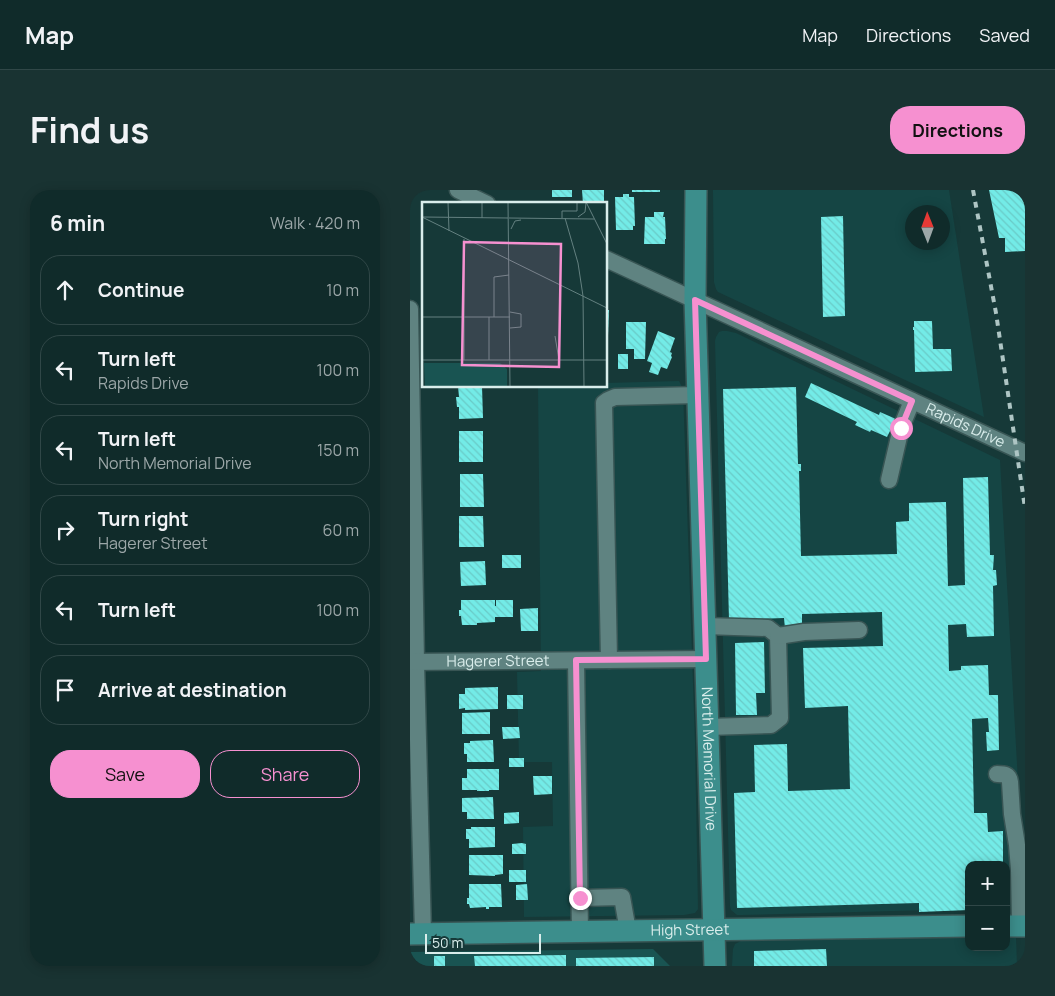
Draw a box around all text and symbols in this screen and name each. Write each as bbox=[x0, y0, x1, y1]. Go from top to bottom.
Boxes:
text: Map bbox=[25, 18, 74, 51]
text: Map bbox=[802, 23, 838, 47]
text: Directions bbox=[866, 23, 951, 47]
text: Saved bbox=[979, 23, 1030, 47]
text: Find us bbox=[30, 106, 149, 154]
button: Directions bbox=[890, 106, 1025, 154]
inset map bbox=[422, 202, 608, 388]
north arrow bbox=[905, 205, 950, 250]
text: 6 min bbox=[50, 209, 105, 237]
text: Walk · 420 m bbox=[270, 212, 360, 234]
icon: ahead bbox=[51, 276, 79, 304]
text: Continue bbox=[98, 277, 184, 303]
text: 10 m bbox=[326, 279, 359, 301]
text: Turn left bbox=[98, 346, 176, 372]
icon: left bbox=[51, 356, 79, 384]
text: 100 m bbox=[316, 359, 359, 381]
text: Rapids Drive bbox=[98, 372, 189, 394]
street label: Rapids Drive bbox=[923, 398, 1009, 452]
route start bbox=[890, 417, 913, 440]
text: Turn left bbox=[98, 426, 176, 452]
icon: left bbox=[51, 436, 79, 464]
text: 150 m bbox=[317, 439, 359, 461]
text: North Memorial Drive bbox=[98, 452, 252, 474]
text: Turn right bbox=[98, 506, 188, 532]
icon: right bbox=[51, 516, 79, 544]
text: 60 m bbox=[323, 519, 359, 541]
text: Hagerer Street bbox=[98, 532, 208, 554]
icon: left bbox=[51, 596, 79, 624]
text: Turn left bbox=[98, 597, 176, 623]
text: 100 m bbox=[316, 599, 359, 621]
street label: Hagerer Street bbox=[446, 650, 550, 672]
icon: arrive bbox=[51, 676, 79, 704]
text: Arrive at destination bbox=[98, 677, 287, 703]
street label: North Memorial Drive bbox=[697, 686, 722, 831]
button: Save bbox=[50, 750, 200, 798]
button: Share bbox=[210, 750, 360, 798]
map controls bbox=[965, 861, 1010, 951]
button: + bbox=[965, 861, 1010, 906]
route end bbox=[569, 887, 592, 910]
button: − bbox=[965, 906, 1010, 951]
street label: High Street bbox=[650, 918, 729, 941]
scale bar bbox=[425, 931, 541, 954]
text: 50 m bbox=[432, 933, 463, 952]

